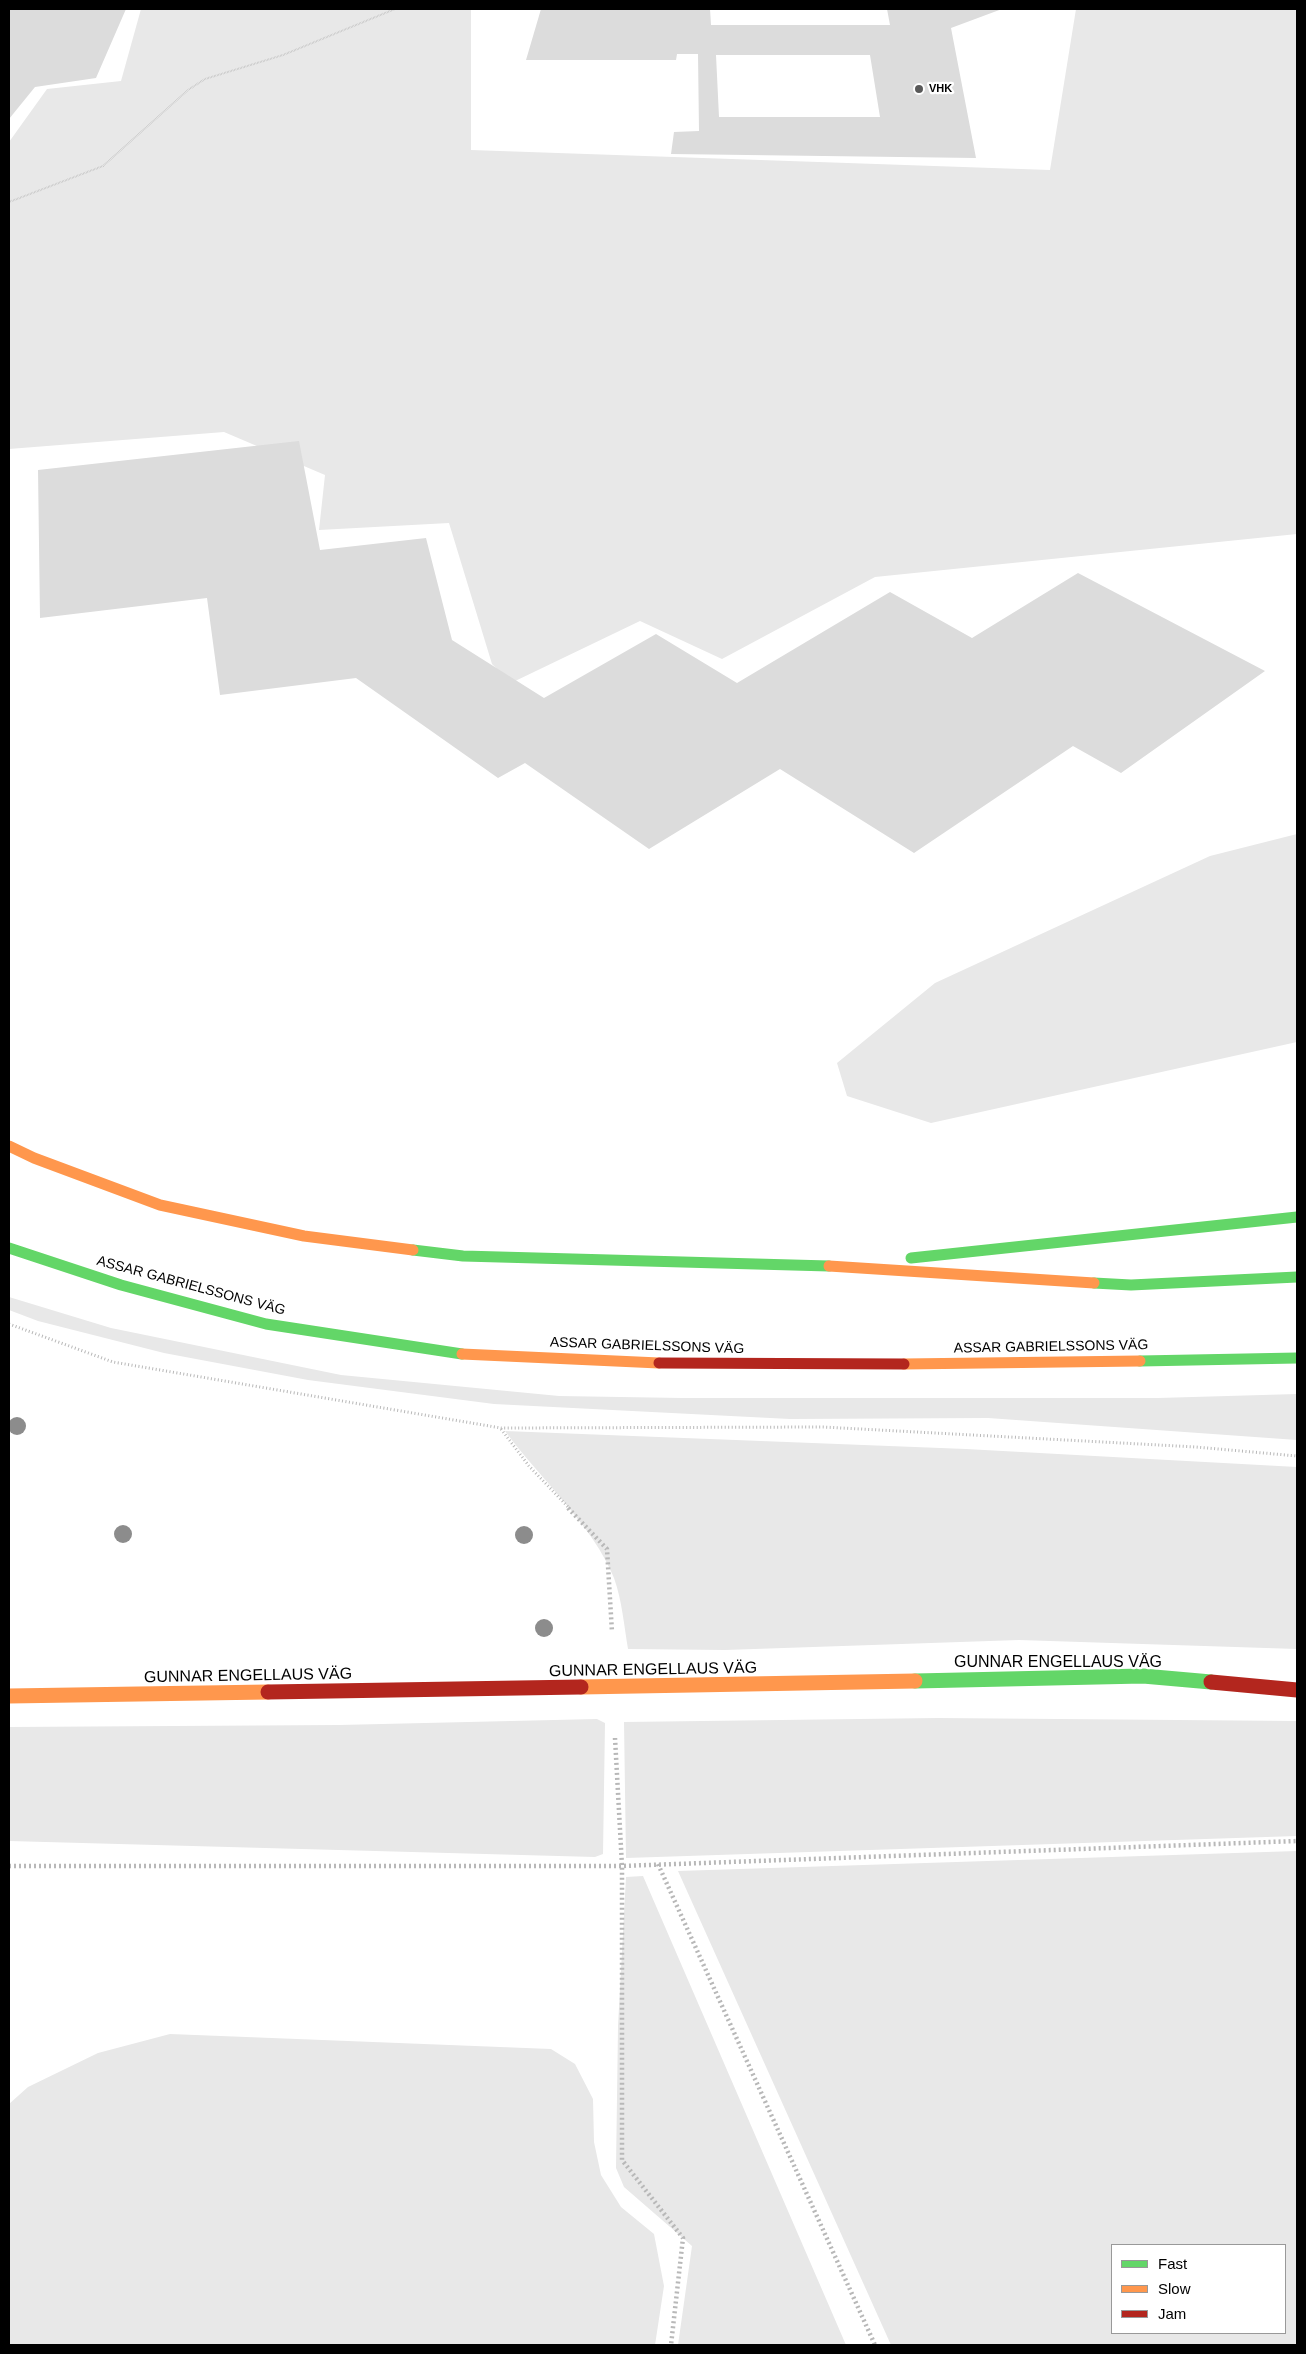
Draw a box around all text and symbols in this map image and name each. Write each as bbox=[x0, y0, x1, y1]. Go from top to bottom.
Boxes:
place label: VHK bbox=[929, 82, 952, 96]
marker: VHK bbox=[913, 83, 925, 95]
street label: ASSAR GABRIELSSONS VÄG bbox=[95, 1253, 287, 1319]
street label: ASSAR GABRIELSSONS VÄG bbox=[550, 1334, 744, 1358]
street label: ASSAR GABRIELSSONS VÄG bbox=[954, 1337, 1148, 1357]
street label: GUNNAR ENGELLAUS VÄG bbox=[954, 1653, 1162, 1673]
street label: GUNNAR ENGELLAUS VÄG bbox=[549, 1659, 757, 1681]
street label: GUNNAR ENGELLAUS VÄG bbox=[144, 1665, 352, 1687]
legend bbox=[1111, 2244, 1286, 2334]
text: Fast bbox=[1158, 2255, 1187, 2272]
text: Slow bbox=[1158, 2280, 1191, 2297]
text: Jam bbox=[1158, 2305, 1186, 2322]

